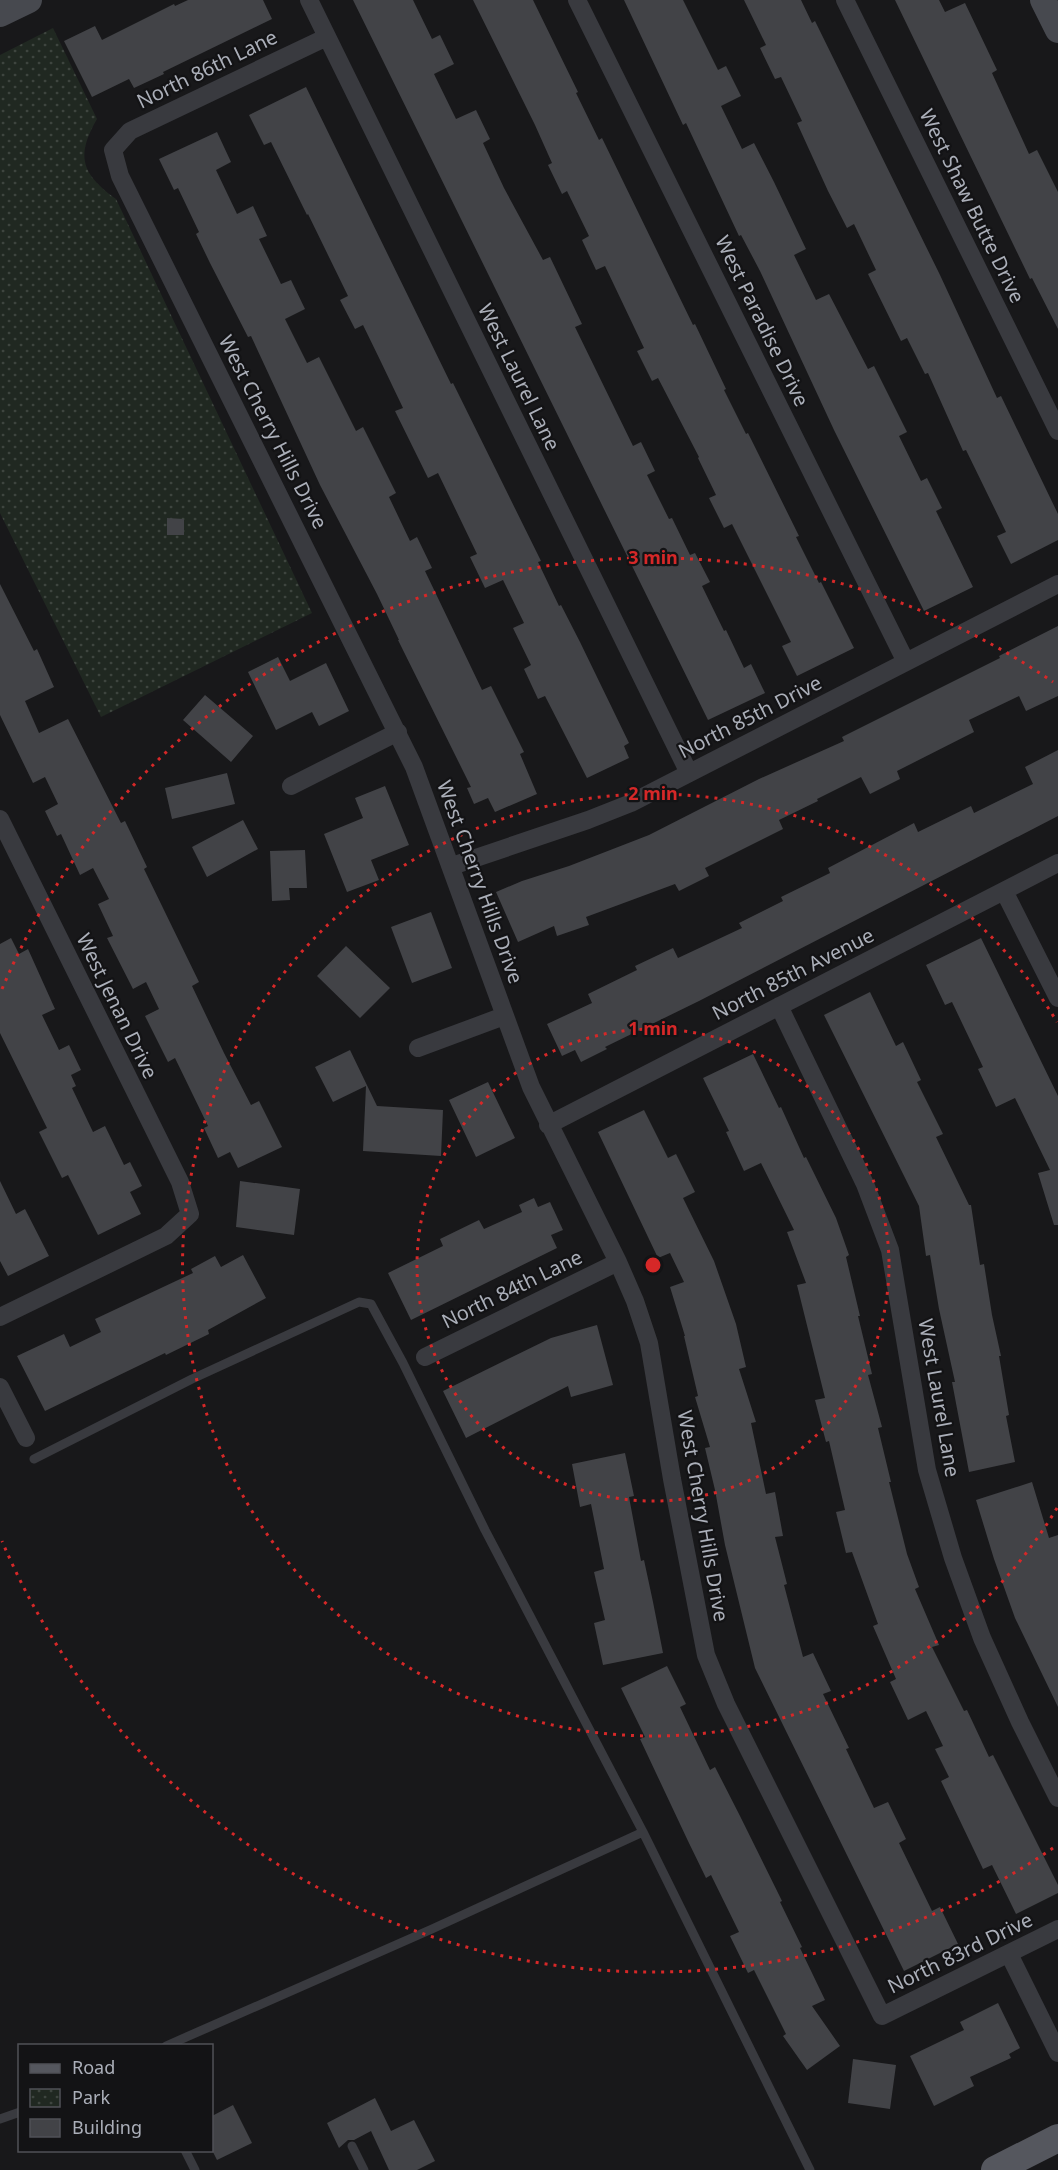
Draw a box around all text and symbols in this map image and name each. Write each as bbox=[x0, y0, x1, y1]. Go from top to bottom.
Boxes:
street label: North 86th Lane bbox=[132, 23, 282, 114]
street label: West Shaw Butte Drive bbox=[914, 104, 1031, 307]
street label: West Paradise Drive bbox=[709, 231, 816, 411]
street label: West Laurel Lane bbox=[472, 299, 567, 455]
street label: West Cherry Hills Drive bbox=[213, 330, 334, 533]
text: 3 min bbox=[628, 545, 678, 569]
street label: North 85th Drive bbox=[673, 669, 826, 764]
street label: West Cherry Hills Drive bbox=[431, 777, 530, 987]
text: 2 min bbox=[628, 781, 678, 805]
street label: North 85th Avenue bbox=[707, 921, 878, 1026]
street label: West Jenan Drive bbox=[71, 928, 164, 1083]
text: 1 min bbox=[628, 1016, 678, 1040]
street label: North 84th Lane bbox=[437, 1243, 587, 1334]
centre of rings bbox=[643, 1255, 663, 1275]
street label: West Laurel Lane bbox=[912, 1317, 967, 1479]
street label: West Cherry Hills Drive bbox=[672, 1408, 735, 1624]
street label: North 83rd Drive bbox=[883, 1906, 1037, 1999]
legend bbox=[18, 2044, 213, 2152]
text: Road bbox=[72, 2055, 115, 2079]
text: Park bbox=[72, 2085, 110, 2109]
text: Building bbox=[72, 2115, 142, 2139]

